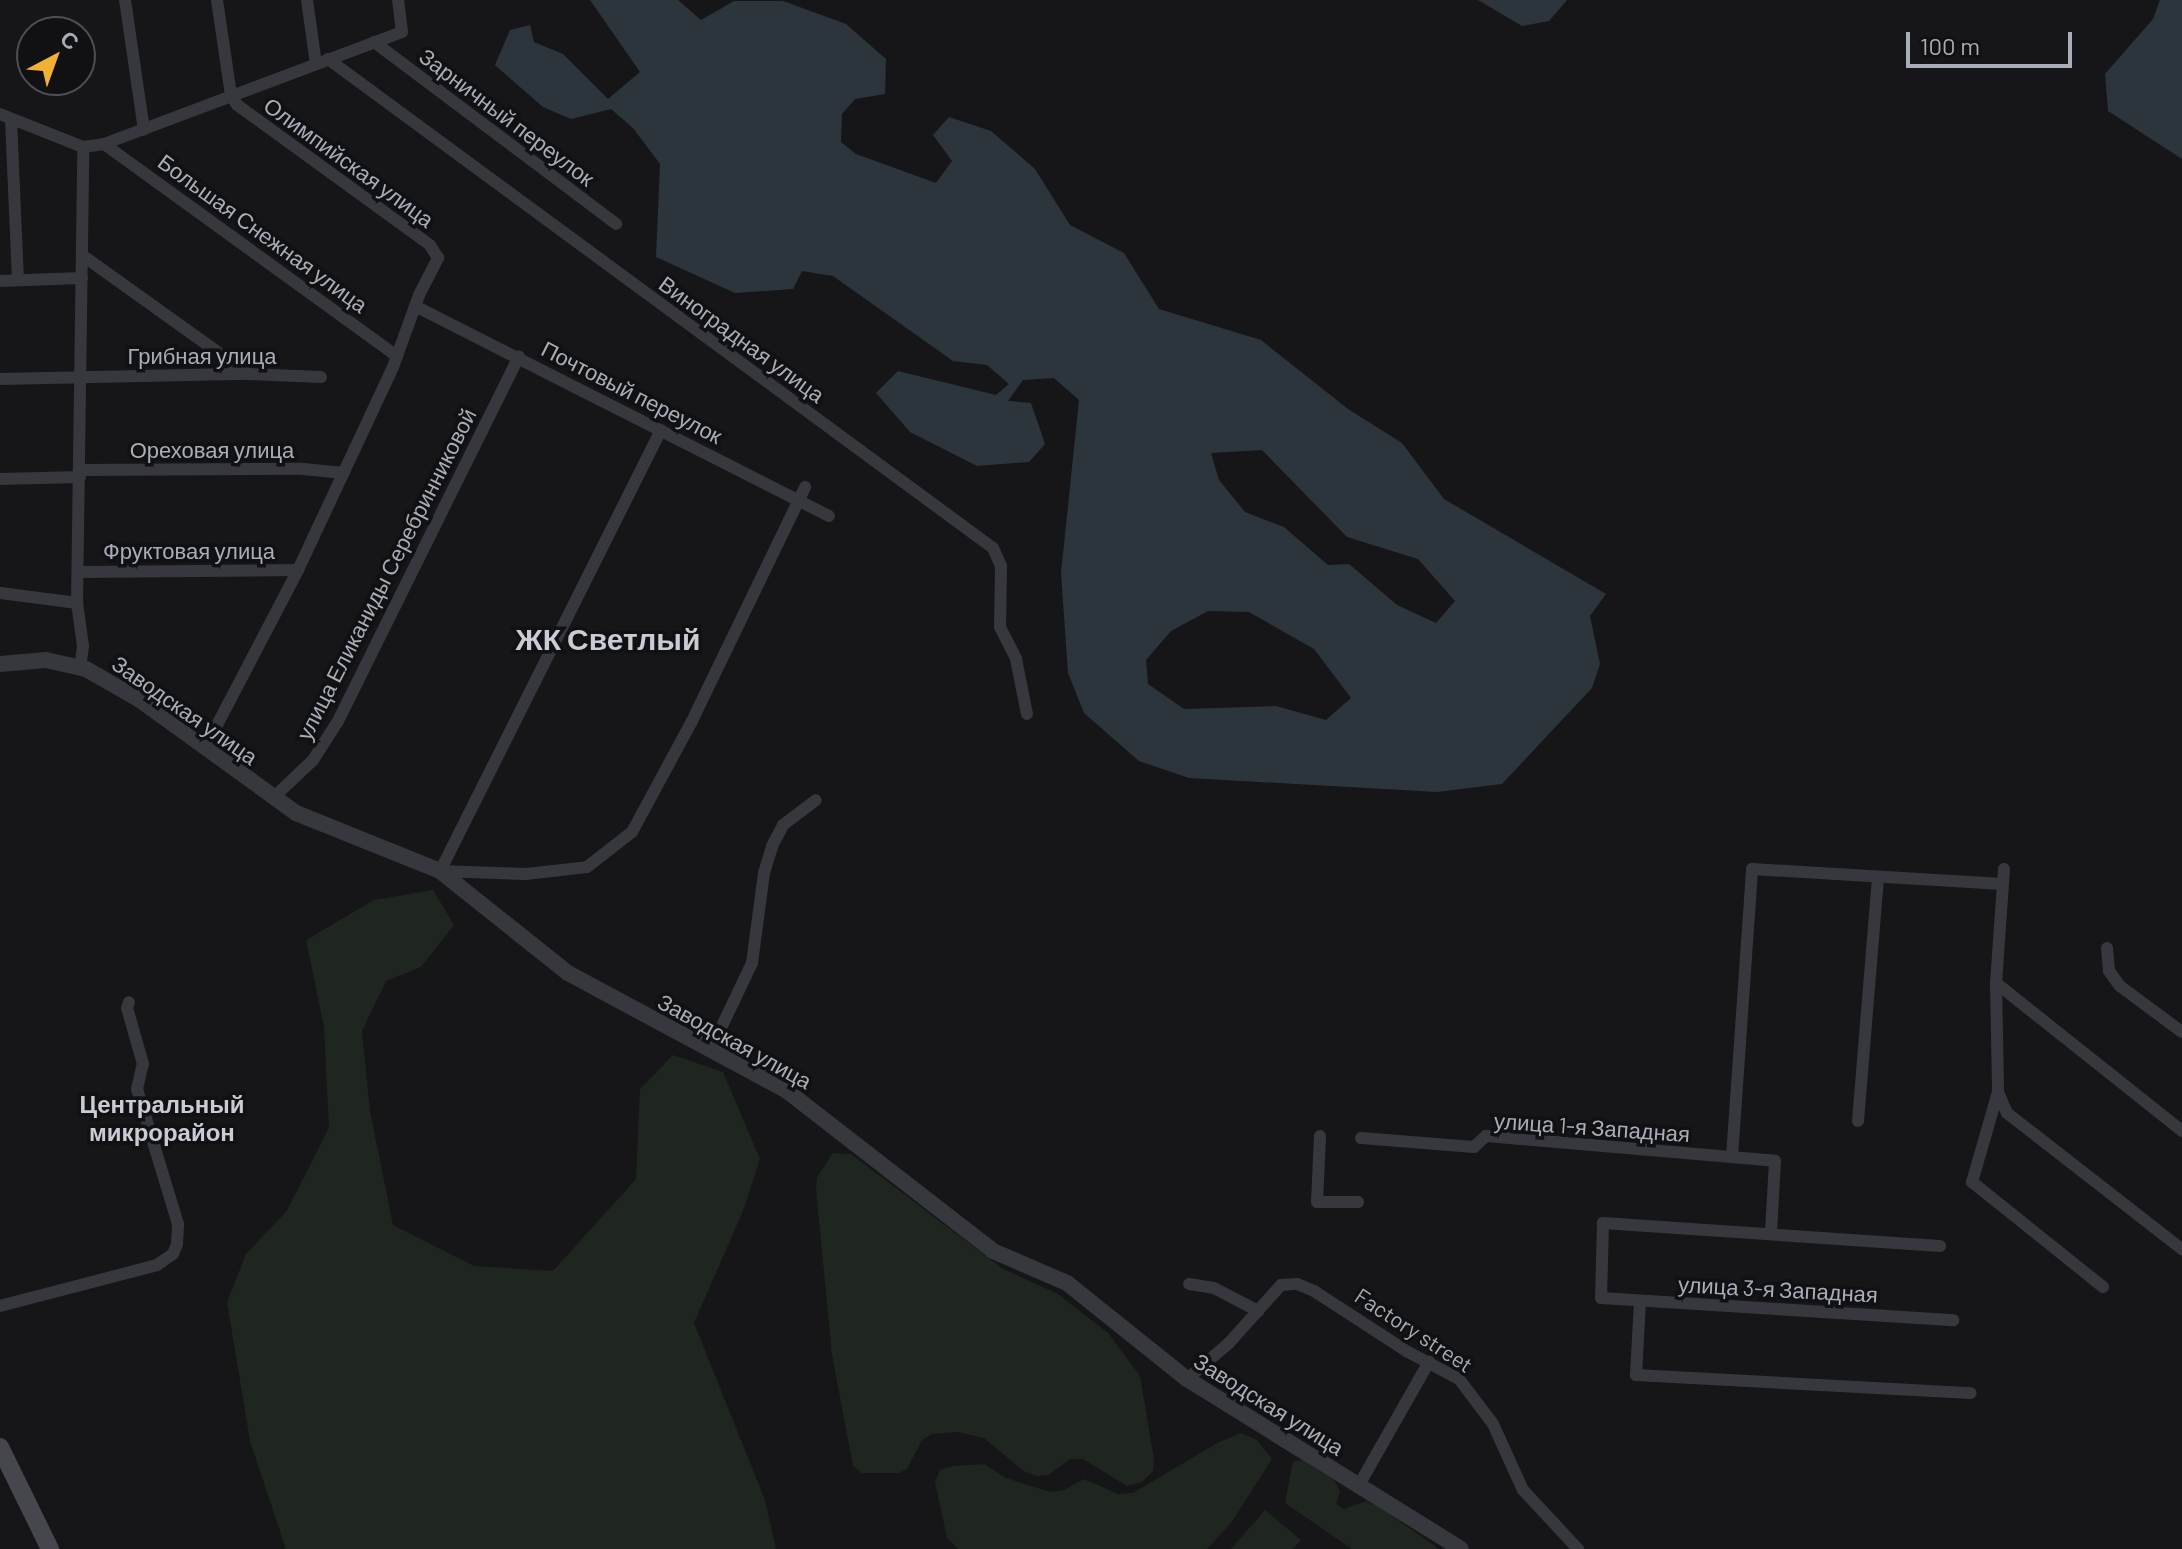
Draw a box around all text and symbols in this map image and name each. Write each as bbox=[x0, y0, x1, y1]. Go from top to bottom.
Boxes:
north arrow bbox=[16, 16, 96, 96]
scale bar bbox=[1910, 16, 2076, 66]
text: С bbox=[56, 24, 85, 54]
text: 100 m bbox=[1920, 31, 1980, 60]
street label: Зарничный переулок bbox=[414, 43, 600, 191]
street label: Олимпийская улица bbox=[259, 91, 439, 233]
street label: Большая Снежная улица bbox=[153, 148, 373, 318]
street label: Виноградная улица bbox=[654, 270, 830, 408]
street label: Почтовый переулок bbox=[537, 335, 727, 449]
street label: Грибная улица bbox=[128, 343, 276, 369]
street label: улица Еликаниды Серебринниковой bbox=[291, 404, 481, 744]
street label: Ореховая улица bbox=[130, 437, 294, 463]
street label: Фруктовая улица bbox=[103, 538, 275, 564]
district label: ЖК Светлый bbox=[516, 620, 700, 656]
street label: Заводская улица bbox=[107, 650, 263, 770]
street label: Заводская улица bbox=[654, 988, 816, 1094]
district label: Центральный микрорайон bbox=[79, 1090, 245, 1146]
street label: улица 1-я Западная bbox=[1493, 1107, 1691, 1147]
street label: улица 3-я Западная bbox=[1677, 1271, 1879, 1307]
street label: Factory street bbox=[1350, 1282, 1478, 1378]
street label: Заводская улица bbox=[1189, 1347, 1349, 1461]

